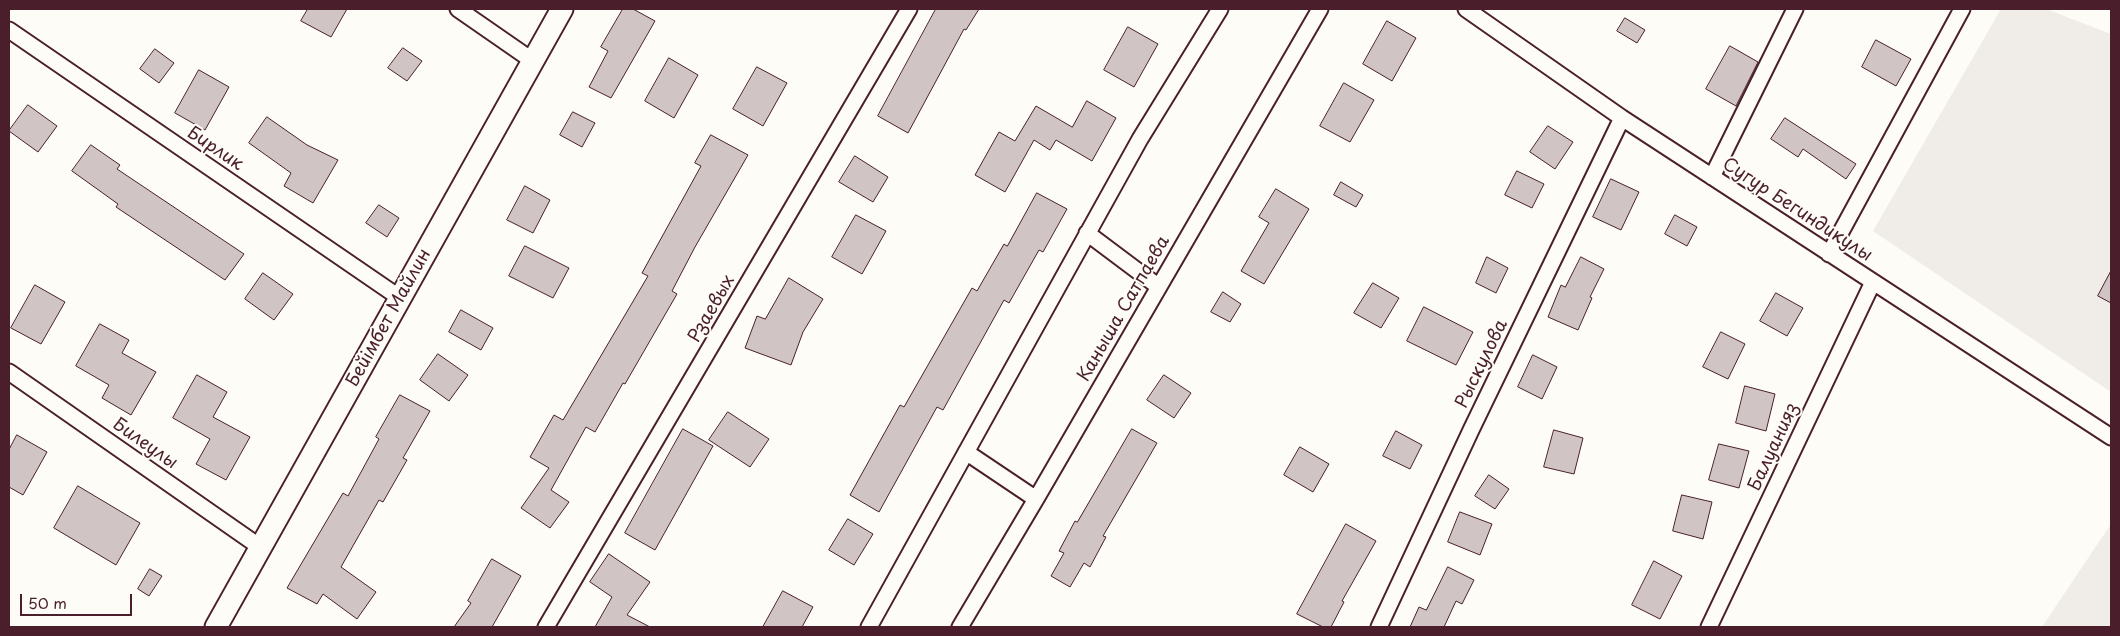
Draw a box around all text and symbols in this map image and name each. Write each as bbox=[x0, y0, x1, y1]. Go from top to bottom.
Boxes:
street label: Бирлик bbox=[183, 122, 247, 176]
street label: Сугур Бегиндикулы bbox=[1718, 153, 1876, 267]
street label: Каныша Сатпаева bbox=[1073, 232, 1175, 386]
street label: Бейімбет Майлин bbox=[342, 245, 436, 391]
street label: Рзаевых bbox=[684, 272, 740, 346]
street label: Рыскулова bbox=[1451, 316, 1513, 412]
street label: Балуанияз bbox=[1744, 400, 1804, 494]
street label: Билеулы bbox=[109, 414, 181, 474]
scale bar bbox=[22, 584, 135, 616]
text: 50 m bbox=[28, 591, 67, 614]

